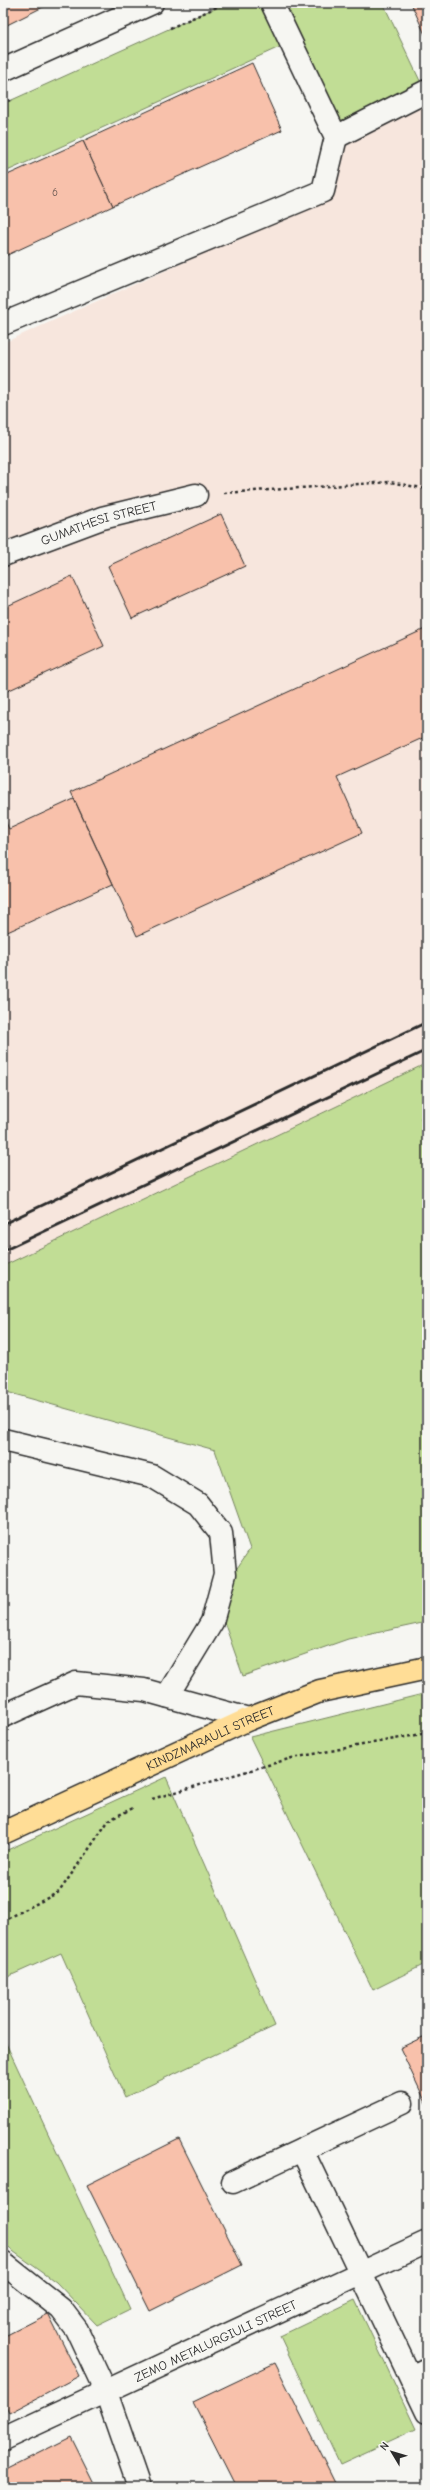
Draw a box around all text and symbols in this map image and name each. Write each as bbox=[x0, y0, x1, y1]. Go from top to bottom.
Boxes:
house number: 6 bbox=[52, 186, 58, 199]
street label: GUMATHESI STREET bbox=[38, 497, 158, 548]
street label: KINDZMARAULI STREET bbox=[144, 1702, 277, 1773]
street label: ZEMO METALURGIULI STREET bbox=[132, 2296, 299, 2385]
north arrow bbox=[372, 2432, 412, 2472]
text: N bbox=[377, 2439, 392, 2453]

